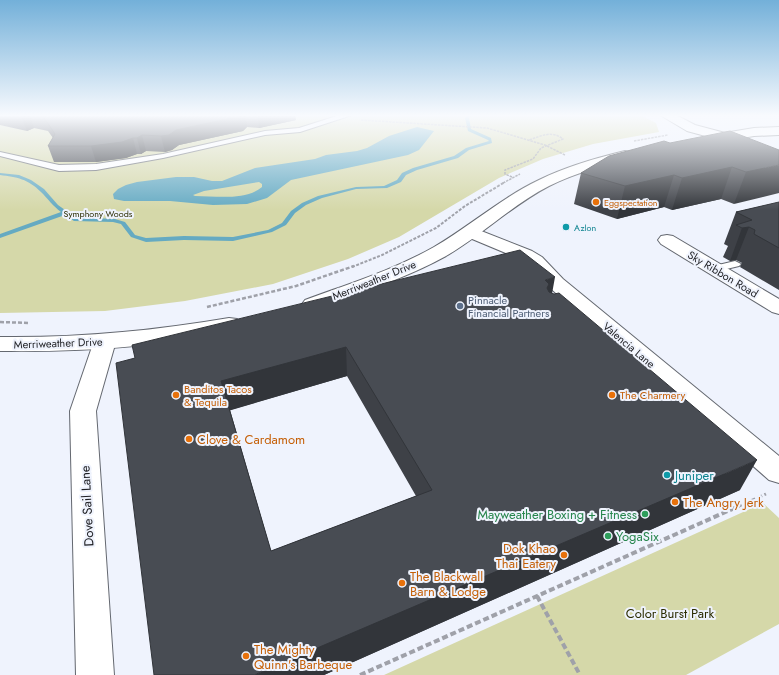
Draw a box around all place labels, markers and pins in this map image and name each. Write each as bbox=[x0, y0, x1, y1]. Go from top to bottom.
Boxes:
place label: Eggspectation bbox=[604, 196, 658, 209]
marker: Eggspectation bbox=[591, 197, 601, 207]
place label: Azlon bbox=[574, 221, 597, 234]
marker: Azlon bbox=[561, 222, 571, 232]
place label: Pinnacle Financial Partners bbox=[468, 292, 550, 321]
marker: Pinnacle Financial Partners bbox=[455, 301, 465, 311]
place label: Banditos Tacos & Tequila bbox=[184, 381, 252, 410]
place label: The Charmery bbox=[620, 387, 686, 403]
marker: Banditos Tacos & Tequila bbox=[171, 390, 181, 400]
marker: The Charmery bbox=[607, 390, 617, 400]
place label: Clove & Cardamom bbox=[197, 430, 305, 449]
marker: Clove & Cardamom bbox=[184, 434, 194, 444]
place label: Juniper bbox=[673, 466, 714, 485]
marker: Juniper bbox=[662, 470, 672, 480]
place label: The Angry Jerk bbox=[683, 493, 764, 512]
marker: The Angry Jerk bbox=[670, 497, 680, 507]
place label: Mayweather Boxing + Fitness bbox=[478, 505, 637, 524]
marker: Mayweather Boxing + Fitness bbox=[640, 509, 650, 519]
place label: YogaSix bbox=[616, 527, 659, 546]
marker: YogaSix bbox=[603, 531, 613, 541]
place label: Dok Khao Thai Eatery bbox=[496, 539, 556, 573]
marker: Dok Khao Thai Eatery bbox=[559, 550, 569, 560]
place label: The Blackwall Barn & Lodge bbox=[410, 567, 486, 601]
marker: The Blackwall Barn & Lodge bbox=[397, 578, 407, 588]
place label: The Mighty Quinn's Barbeque bbox=[254, 640, 353, 674]
marker: The Mighty Quinn's Barbeque bbox=[241, 651, 251, 661]

